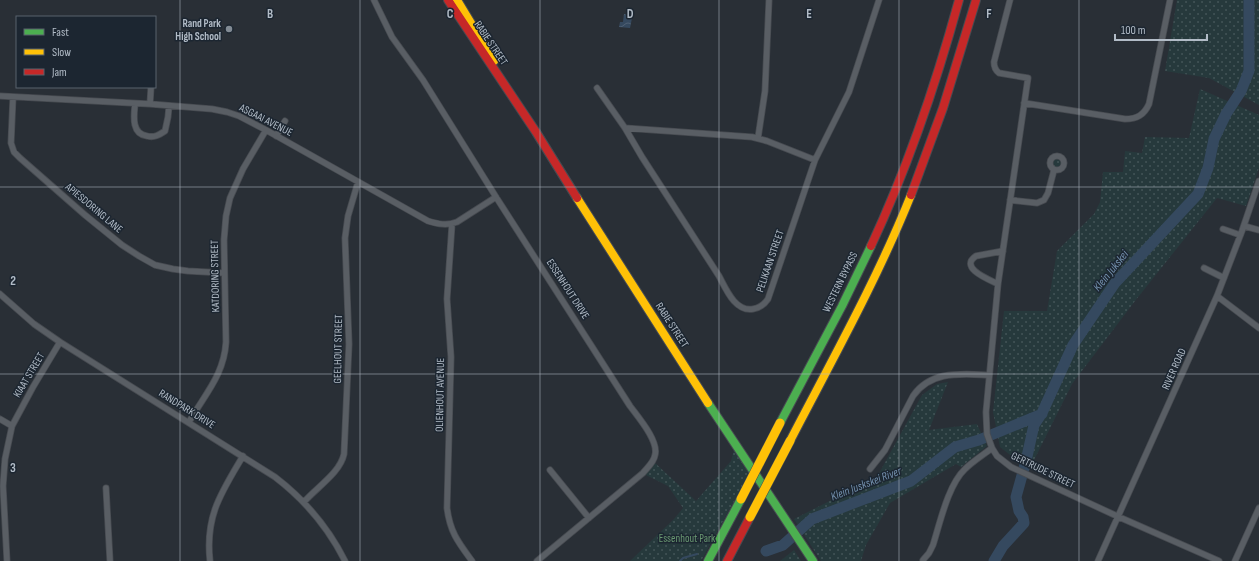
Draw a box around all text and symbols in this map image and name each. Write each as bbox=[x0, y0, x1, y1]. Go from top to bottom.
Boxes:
text: B bbox=[267, 6, 273, 22]
text: C bbox=[447, 6, 454, 22]
text: D bbox=[627, 6, 634, 22]
text: E bbox=[806, 6, 812, 22]
text: F bbox=[986, 6, 992, 22]
legend bbox=[16, 16, 156, 88]
scale bar bbox=[1115, 16, 1207, 42]
place label: Rand Park High School bbox=[175, 17, 221, 43]
street label: RABIE STREET bbox=[471, 18, 511, 68]
text: 100 m bbox=[1121, 23, 1146, 38]
marker: Rand Park High School bbox=[224, 24, 234, 34]
text: Fast bbox=[52, 25, 69, 40]
text: Slow bbox=[52, 45, 71, 60]
text: Jam bbox=[51, 65, 67, 80]
street label: ASGAAI AVENUE bbox=[236, 101, 295, 139]
street label: APIESDORING LANE bbox=[62, 180, 125, 236]
street label: PELIKAAN STREET bbox=[753, 228, 787, 294]
street label: KATDORING STREET bbox=[208, 239, 222, 312]
water label: Klein Jukskei bbox=[1090, 247, 1133, 295]
street label: WESTERN BYPASS bbox=[820, 249, 860, 314]
street label: ESSENHOUT DRIVE bbox=[544, 257, 592, 321]
text: 2 bbox=[10, 273, 16, 289]
street label: RABIE STREET bbox=[653, 300, 692, 350]
street label: GEELHOUT STREET bbox=[331, 314, 345, 384]
street label: RIVER ROAD bbox=[1159, 346, 1189, 392]
street label: KIAAT STREET bbox=[10, 350, 48, 400]
street label: OLIENHOUT AVENUE bbox=[433, 358, 447, 432]
street label: RANDPARK DRIVE bbox=[156, 387, 218, 431]
street label: GERTRUDE STREET bbox=[1009, 449, 1077, 491]
text: 3 bbox=[10, 460, 16, 476]
water label: Klein Juskskei River bbox=[829, 463, 904, 504]
park label: Essenhout Park bbox=[659, 532, 716, 545]

